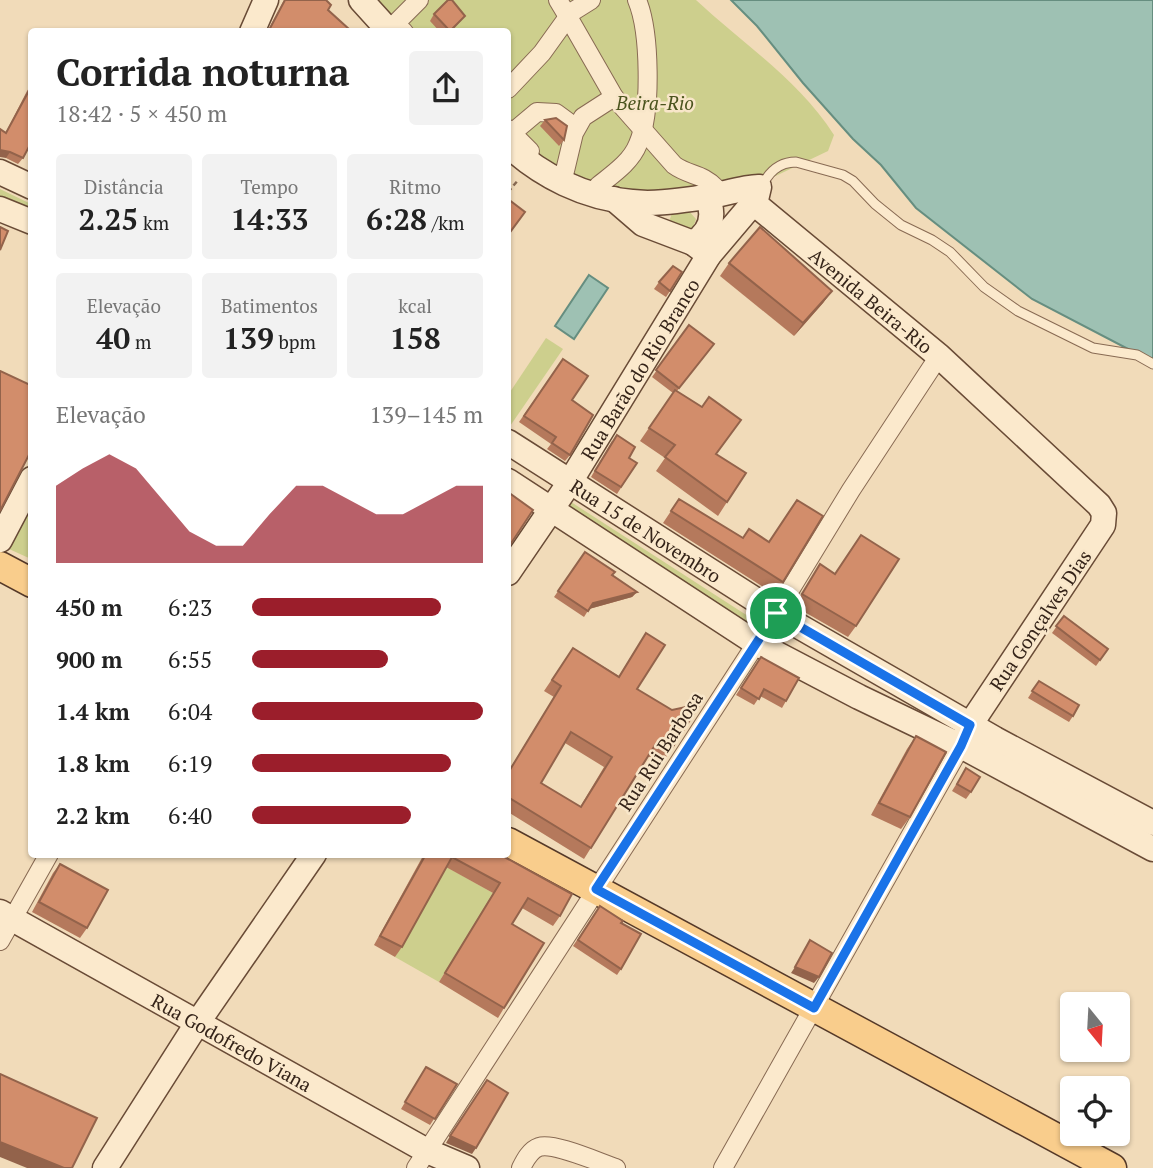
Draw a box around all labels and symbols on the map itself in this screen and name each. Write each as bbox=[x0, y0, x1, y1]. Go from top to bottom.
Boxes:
park label: Beira-Rio bbox=[615, 90, 694, 115]
street label: Avenida Beira-Rio bbox=[805, 242, 938, 358]
street label: Rua Barão do Rio Branco bbox=[574, 273, 704, 464]
street label: Rua 15 de Novembro bbox=[566, 473, 726, 588]
street label: Rua Gonçalves Dias bbox=[984, 545, 1096, 695]
pin bbox=[746, 583, 806, 643]
street label: Rua Rui Barbosa bbox=[612, 686, 708, 816]
street label: Rua Godofredo Viana bbox=[148, 987, 317, 1097]
north arrow bbox=[1060, 992, 1130, 1062]

